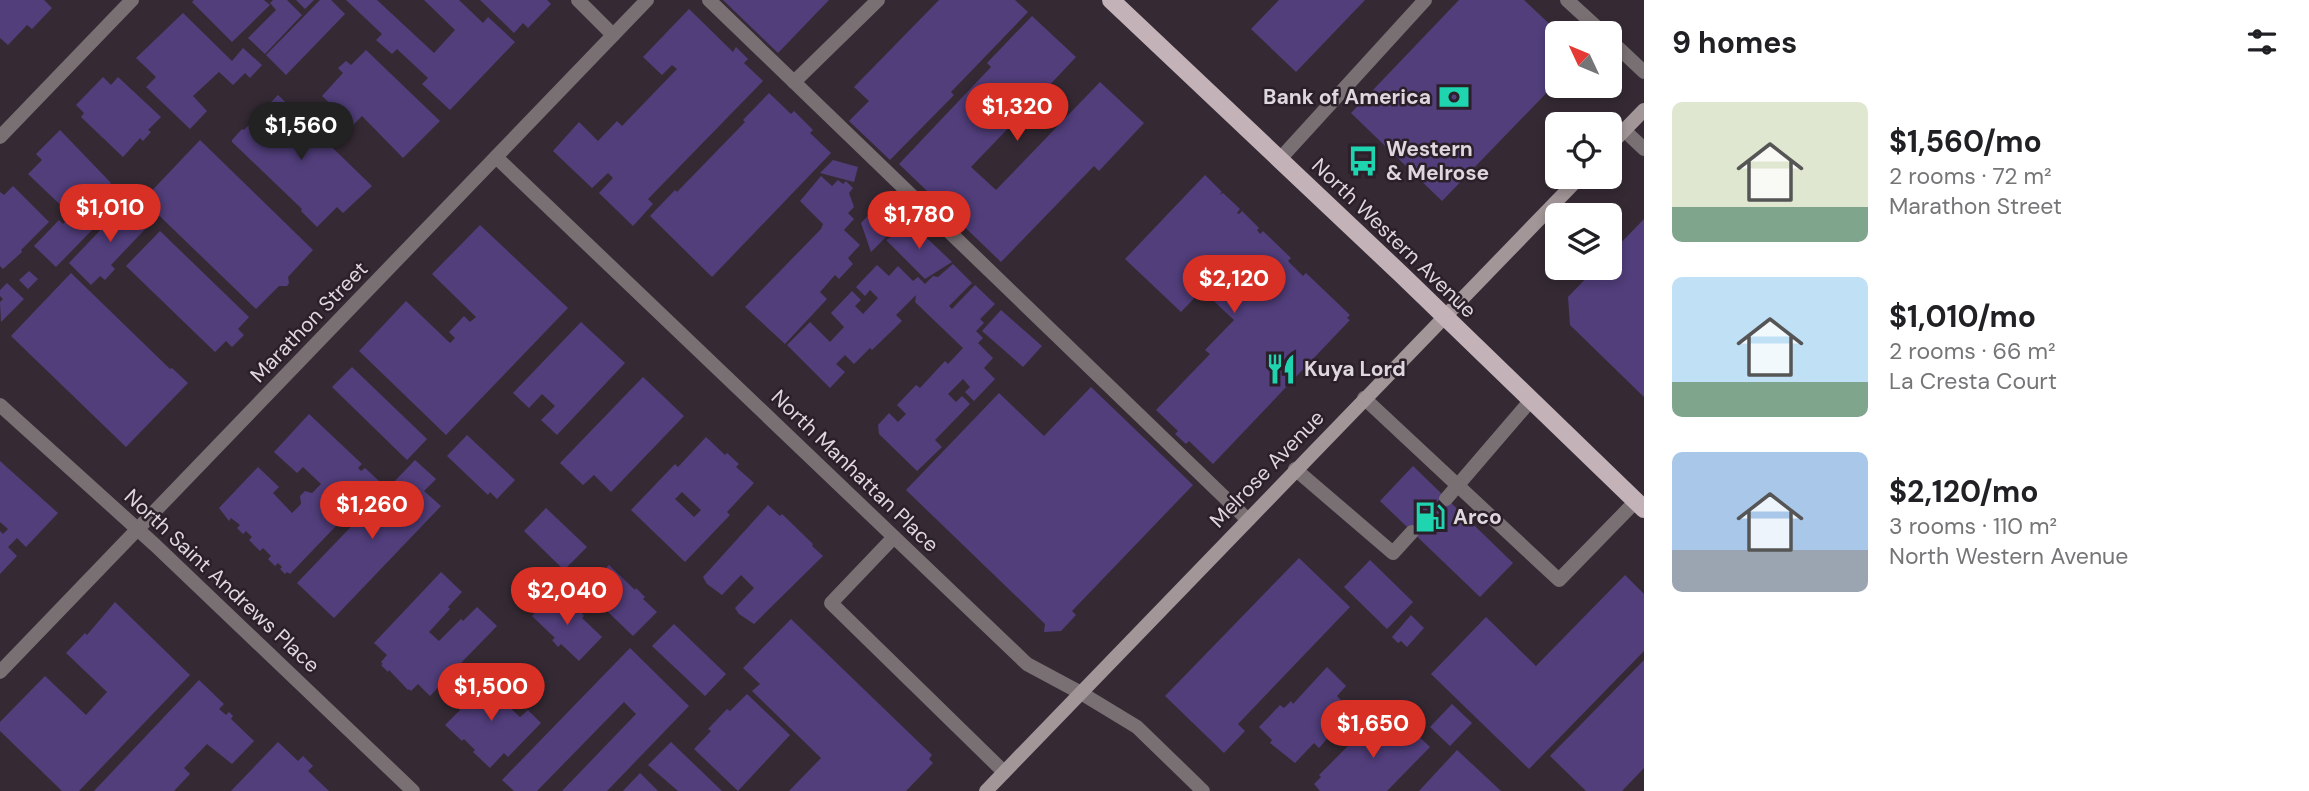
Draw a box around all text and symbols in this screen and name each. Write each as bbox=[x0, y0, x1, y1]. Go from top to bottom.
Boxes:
north arrow bbox=[1545, 21, 1622, 98]
map controls bbox=[1545, 21, 1622, 280]
text: 9 homes bbox=[1672, 23, 1797, 62]
icon: filters bbox=[2243, 23, 2281, 61]
bank icon: Bank of America bbox=[1437, 80, 1471, 114]
pin: $1,320 bbox=[960, 83, 1074, 143]
place label: Bank of America bbox=[1263, 83, 1431, 111]
text: $1,320 bbox=[981, 91, 1053, 121]
pin: $1,560 bbox=[244, 102, 358, 162]
text: $1,560 bbox=[264, 110, 338, 140]
button: locate bbox=[1545, 112, 1622, 189]
text: $1,560/mo bbox=[1889, 122, 2042, 161]
icon: home bbox=[1728, 130, 1812, 214]
place label: Western & Melrose bbox=[1386, 135, 1489, 187]
bus stop icon: Western & Melrose bbox=[1346, 144, 1380, 178]
street label: North Western Avenue bbox=[1306, 152, 1482, 324]
text: 2 rooms · 72 m² bbox=[1889, 161, 2052, 191]
pin: $1,010 bbox=[53, 184, 167, 244]
pin: $1,780 bbox=[862, 191, 976, 251]
text: Marathon Street bbox=[1889, 191, 2062, 221]
text: $1,010 bbox=[76, 192, 144, 222]
text: $1,780 bbox=[884, 199, 954, 229]
button: layers bbox=[1545, 203, 1622, 280]
street label: Marathon Street bbox=[244, 255, 374, 389]
pin: $2,120 bbox=[1177, 256, 1291, 315]
text: $2,120 bbox=[1199, 263, 1269, 293]
text: $1,010/mo bbox=[1889, 297, 2036, 336]
icon: home bbox=[1728, 305, 1812, 389]
text: 2 rooms · 66 m² bbox=[1889, 336, 2056, 366]
restaurant icon: Kuya Lord bbox=[1264, 352, 1298, 386]
place label: Kuya Lord bbox=[1304, 355, 1406, 383]
text: La Cresta Court bbox=[1889, 366, 2057, 396]
street label: North Manhattan Place bbox=[765, 384, 945, 558]
street label: Melrose Avenue bbox=[1204, 404, 1330, 534]
text: $2,120/mo bbox=[1889, 472, 2039, 511]
icon: home bbox=[1728, 480, 1812, 564]
pin: $1,260 bbox=[315, 482, 429, 541]
street label: North Saint Andrews Place bbox=[118, 483, 326, 679]
text: $1,260 bbox=[336, 489, 408, 519]
fuel station icon: Arco bbox=[1413, 500, 1447, 534]
place label: Arco bbox=[1453, 503, 1502, 531]
text: 3 rooms · 110 m² bbox=[1889, 511, 2057, 541]
text: North Western Avenue bbox=[1889, 541, 2128, 571]
pin: $2,040 bbox=[510, 568, 624, 627]
text: $2,040 bbox=[527, 575, 607, 605]
pin: $1,500 bbox=[434, 664, 548, 723]
text: $1,500 bbox=[454, 671, 528, 701]
pin: $1,650 bbox=[1316, 700, 1430, 760]
text: $1,650 bbox=[1337, 708, 1409, 738]

